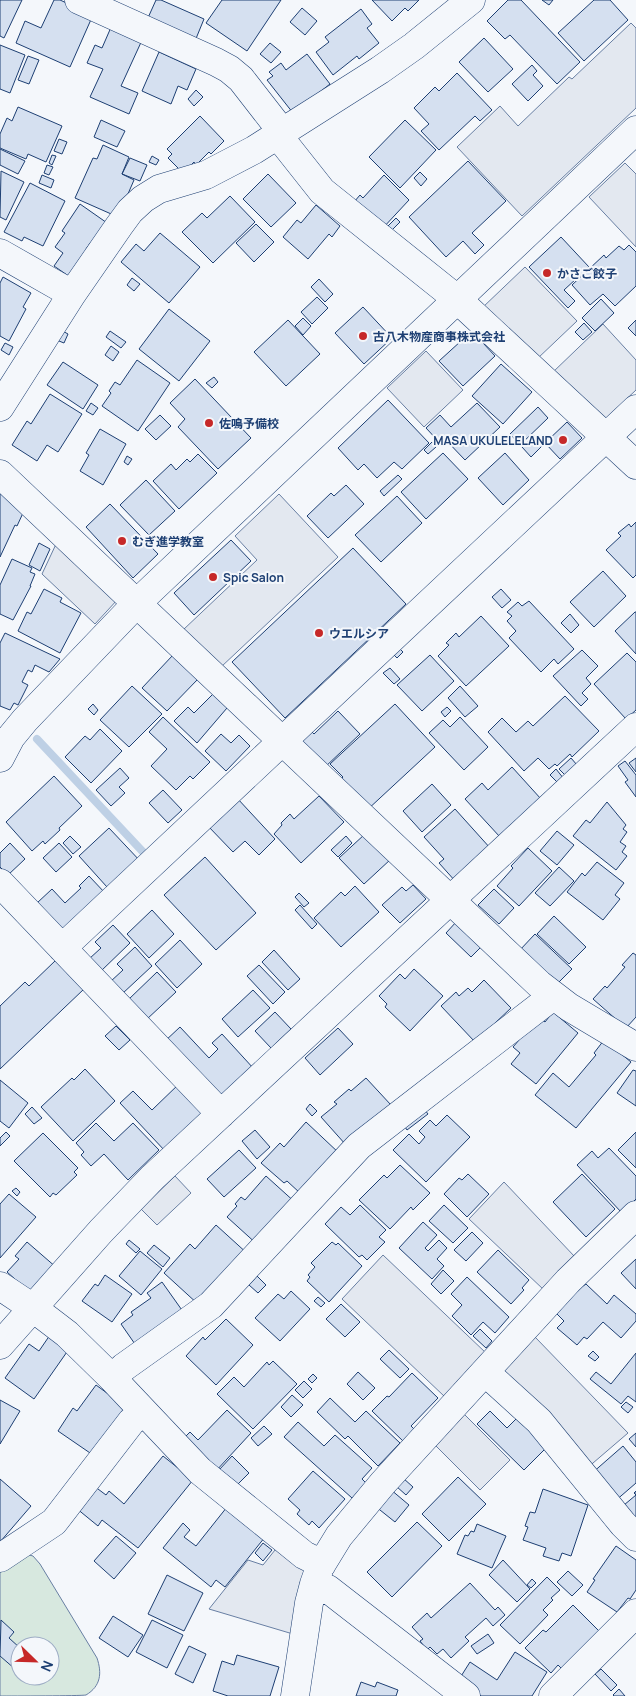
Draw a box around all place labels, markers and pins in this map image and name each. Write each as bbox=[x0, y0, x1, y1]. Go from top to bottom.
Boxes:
place label: かさご餃子 bbox=[557, 265, 617, 282]
marker: かさご餃子 bbox=[541, 267, 553, 279]
place label: 古八木物産商事株式会社 bbox=[373, 328, 505, 345]
marker: 古八木物産商事株式会社 bbox=[357, 330, 369, 342]
place label: 佐鳴予備校 bbox=[219, 415, 279, 432]
marker: 佐鳴予備校 bbox=[203, 417, 215, 429]
place label: MASA UKULELELAND bbox=[433, 432, 553, 449]
marker: MASA UKULELELAND bbox=[557, 434, 569, 446]
place label: むぎ進学教室 bbox=[132, 533, 204, 550]
marker: むぎ進学教室 bbox=[116, 535, 128, 547]
place label: Spic Salon bbox=[223, 569, 284, 586]
marker: Spic Salon bbox=[207, 571, 219, 583]
place label: ウエルシア bbox=[329, 625, 389, 642]
marker: ウエルシア bbox=[313, 627, 325, 639]

